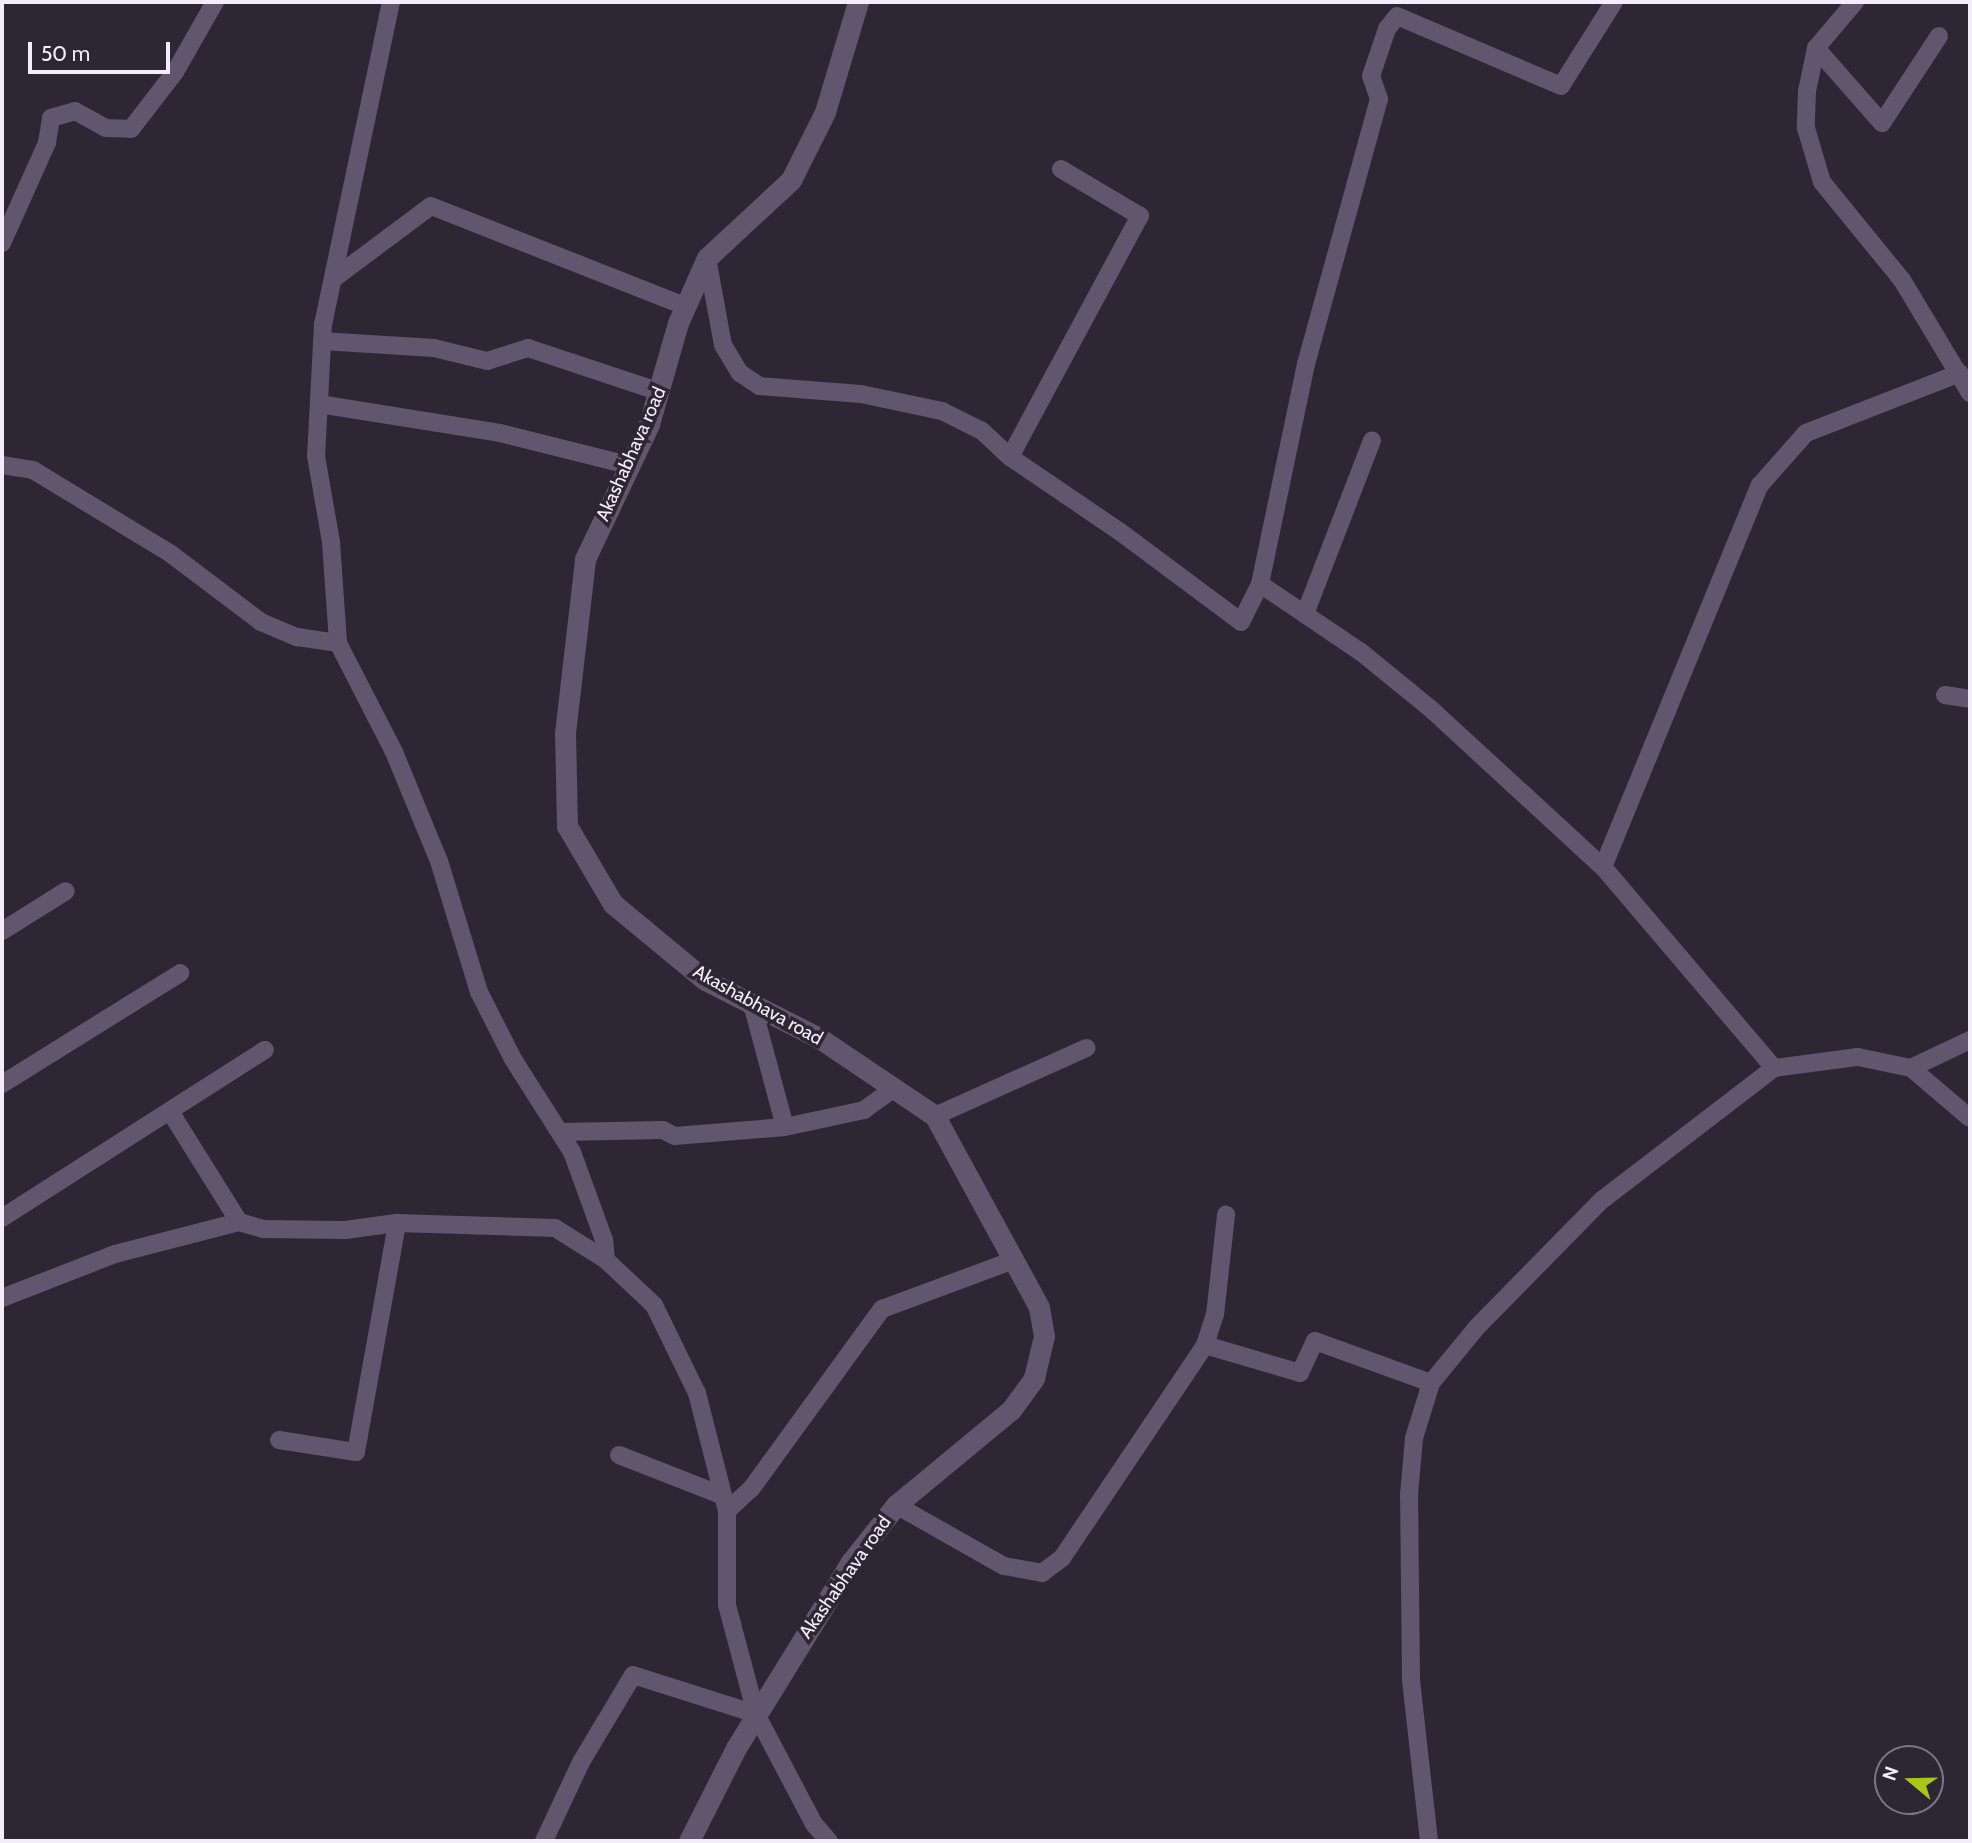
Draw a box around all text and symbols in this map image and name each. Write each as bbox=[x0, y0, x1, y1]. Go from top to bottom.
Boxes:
scale bar bbox=[32, 28, 173, 72]
text: 50 m bbox=[41, 41, 90, 66]
street label: Akashabhava road bbox=[591, 383, 671, 525]
street label: Akashabhava road bbox=[689, 960, 827, 1050]
street label: Akashabhava road bbox=[794, 1511, 896, 1643]
north arrow bbox=[1874, 1745, 1944, 1815]
text: N bbox=[1878, 1764, 1904, 1784]

